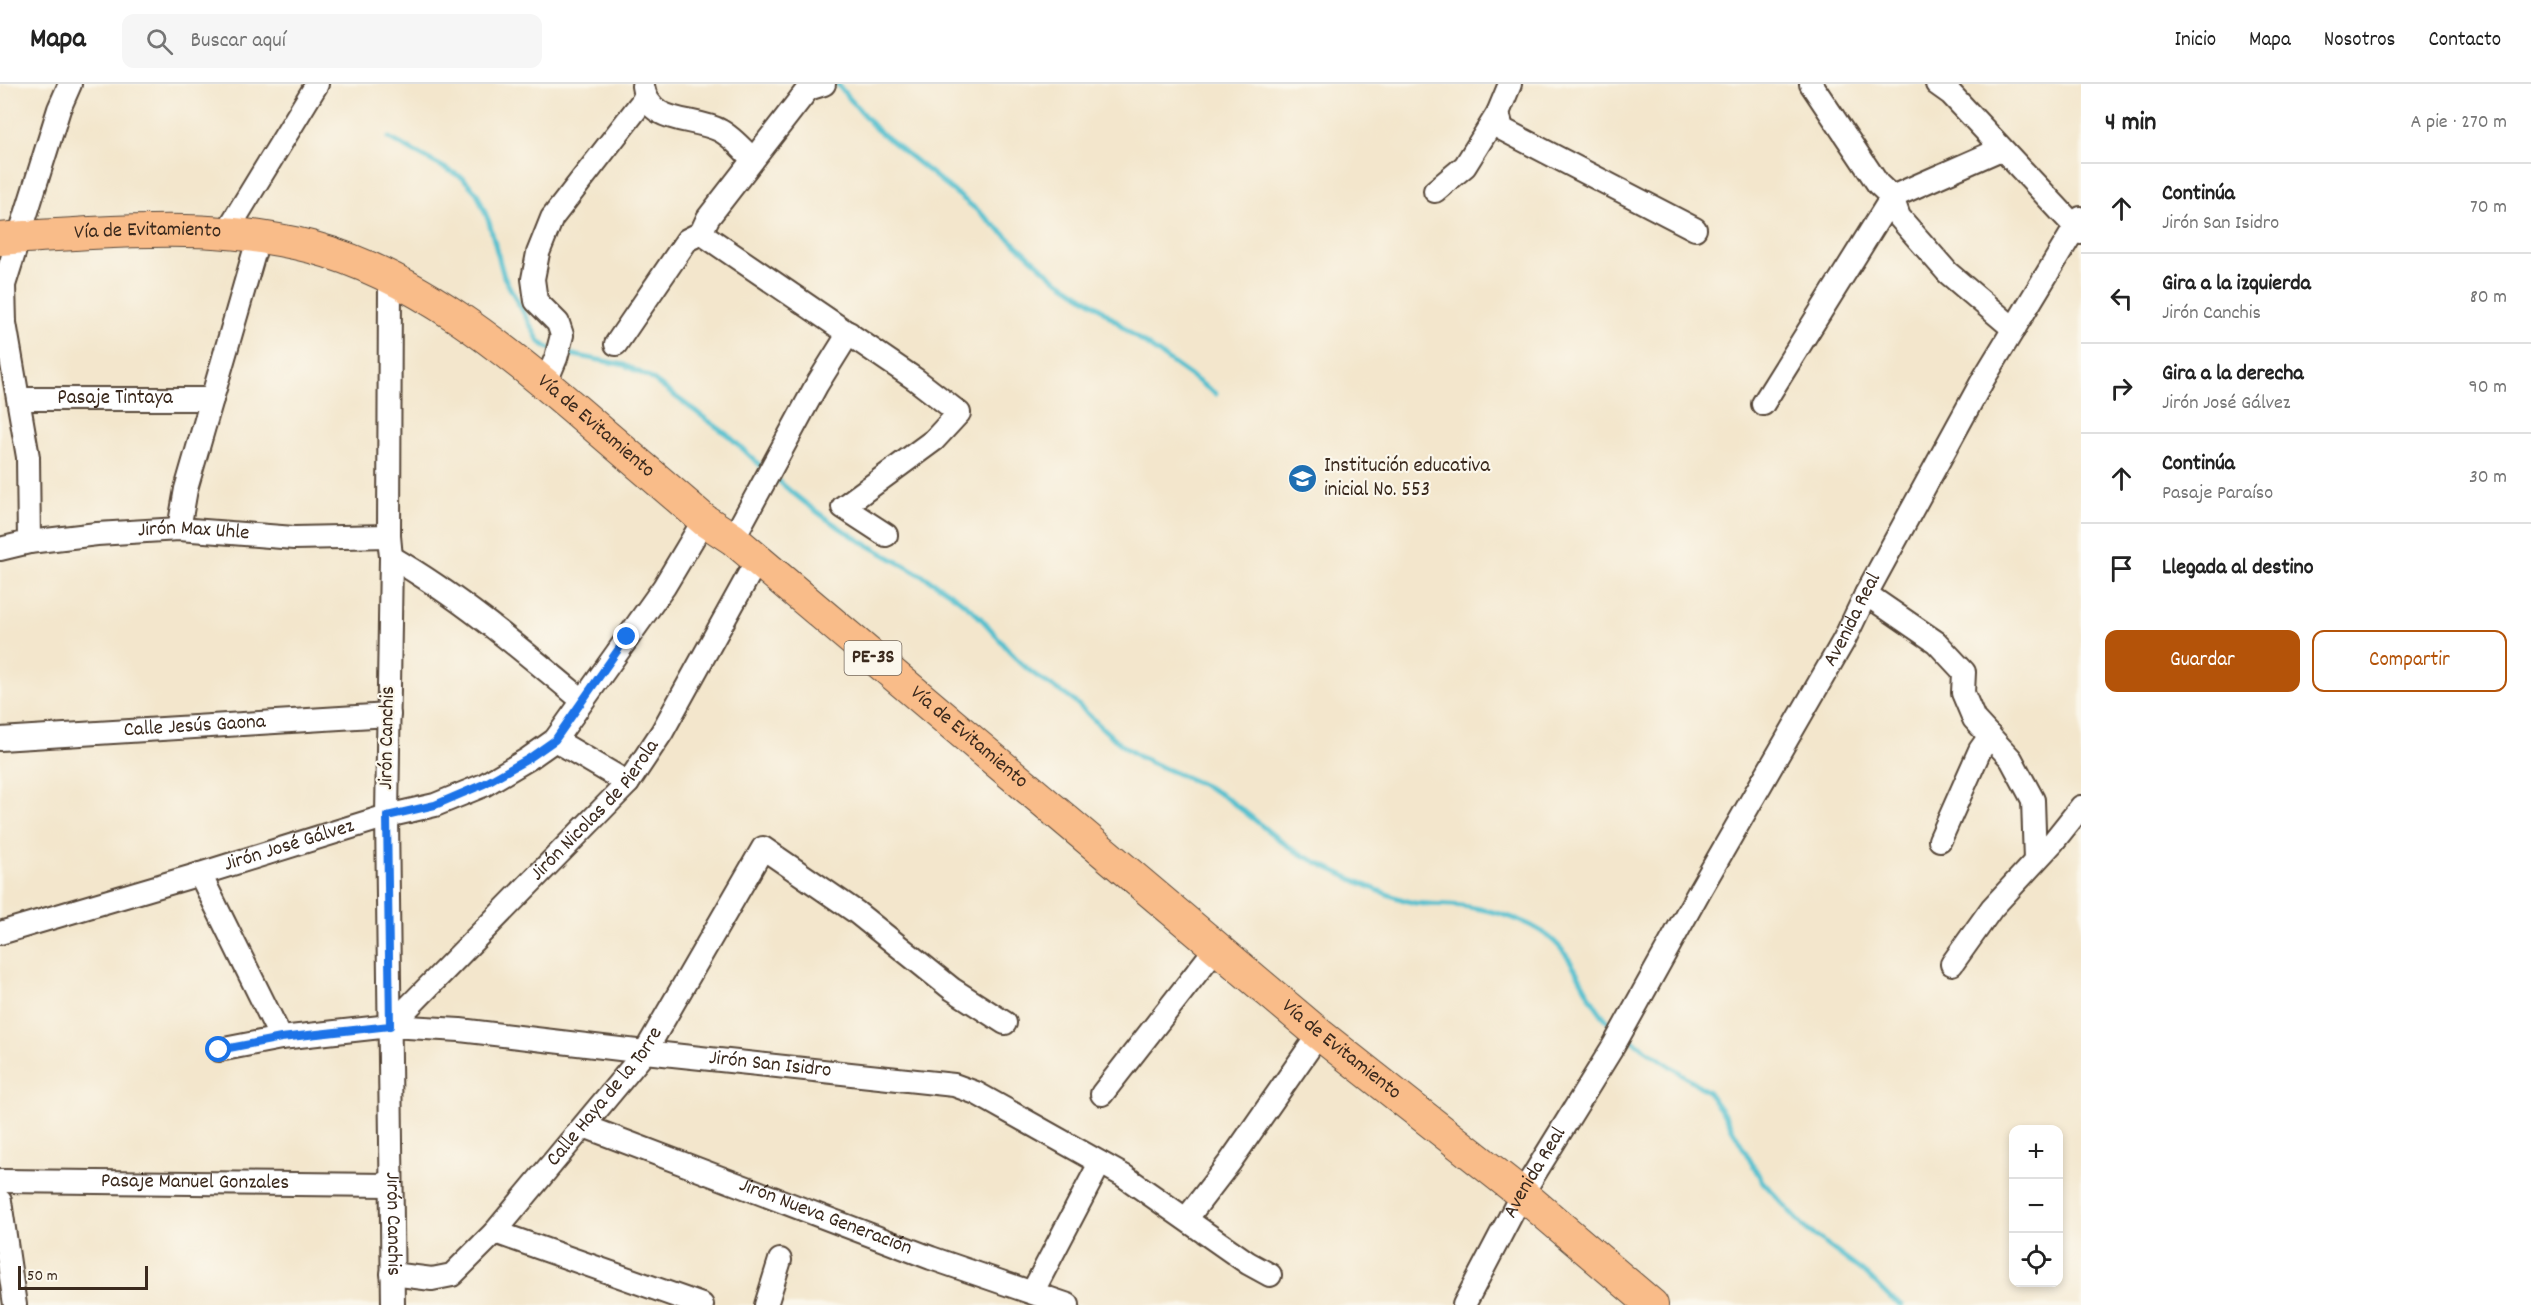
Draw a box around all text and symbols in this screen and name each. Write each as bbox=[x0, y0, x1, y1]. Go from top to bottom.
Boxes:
search box bbox=[122, 14, 542, 68]
text: Mapa bbox=[30, 21, 86, 61]
icon: search bbox=[143, 25, 176, 58]
text: Buscar aquí bbox=[191, 26, 286, 57]
text: Inicio bbox=[2174, 26, 2216, 56]
text: Mapa bbox=[2249, 26, 2291, 56]
text: Nosotros bbox=[2324, 26, 2395, 56]
text: Contacto bbox=[2428, 26, 2501, 56]
text: 4 min bbox=[2105, 105, 2156, 142]
text: A pie · 270 m bbox=[2410, 109, 2507, 137]
text: Continúa bbox=[2162, 179, 2235, 210]
icon: ahead bbox=[2105, 192, 2138, 225]
text: 70 m bbox=[2470, 194, 2507, 222]
text: Jirón San Isidro bbox=[2162, 210, 2279, 238]
street label: Vía de Evitamiento bbox=[73, 216, 222, 249]
text: Gira a la izquierda bbox=[2162, 269, 2311, 300]
icon: left bbox=[2105, 282, 2138, 315]
text: 80 m bbox=[2470, 284, 2507, 312]
text: Jirón Canchis bbox=[2162, 300, 2261, 328]
text: Gira a la derecha bbox=[2162, 359, 2304, 390]
street label: Vía de Evitamiento bbox=[530, 368, 661, 486]
icon: right bbox=[2105, 372, 2138, 405]
text: 90 m bbox=[2469, 374, 2507, 402]
street label: Pasaje Tintaya bbox=[57, 384, 174, 414]
text: Jirón José Gálvez bbox=[2162, 390, 2290, 418]
text: Continúa bbox=[2162, 449, 2235, 480]
place label: Institución educativa inicial No. 553 bbox=[1324, 452, 1491, 506]
icon: ahead bbox=[2105, 462, 2138, 495]
school or university icon: Institución educativa inicial No. 553 bbox=[1287, 463, 1319, 495]
text: 30 m bbox=[2469, 464, 2507, 492]
text: Pasaje Paraíso bbox=[2162, 480, 2273, 508]
street label: Jirón Max Uhle bbox=[137, 514, 250, 549]
icon: arrive bbox=[2105, 552, 2138, 585]
text: Llegada al destino bbox=[2162, 553, 2314, 584]
street label: Avenida Real bbox=[1816, 568, 1890, 673]
route end bbox=[613, 623, 639, 649]
button: Guardar bbox=[2105, 630, 2300, 692]
button: Compartir bbox=[2312, 630, 2507, 692]
road number: PE-3S bbox=[844, 641, 902, 675]
street label: Vía de Evitamiento bbox=[903, 679, 1034, 797]
street label: Jirón Canchis bbox=[372, 686, 404, 790]
street label: Calle Jesús Gaona bbox=[123, 708, 268, 746]
street label: Jirón Nicolas de Pierola bbox=[524, 733, 668, 889]
street label: Jirón José Gálvez bbox=[220, 812, 358, 881]
street label: Vía de Evitamiento bbox=[1274, 993, 1407, 1108]
street label: Calle Haya de la Torre bbox=[540, 1022, 671, 1174]
route start bbox=[205, 1036, 231, 1062]
street label: Jirón San Isidro bbox=[707, 1044, 833, 1087]
street label: Avenida Real bbox=[1497, 1122, 1575, 1224]
map controls bbox=[2009, 1125, 2063, 1287]
button: + bbox=[2009, 1125, 2063, 1179]
street label: Pasaje Manuel Gonzales bbox=[101, 1167, 289, 1199]
street label: Jirón Nueva Generación bbox=[734, 1171, 916, 1264]
street label: Jirón Canchis bbox=[376, 1172, 408, 1276]
button: − bbox=[2009, 1179, 2063, 1233]
button: locate bbox=[2009, 1233, 2063, 1287]
scale bar bbox=[18, 1263, 148, 1290]
text: 50 m bbox=[27, 1265, 58, 1288]

